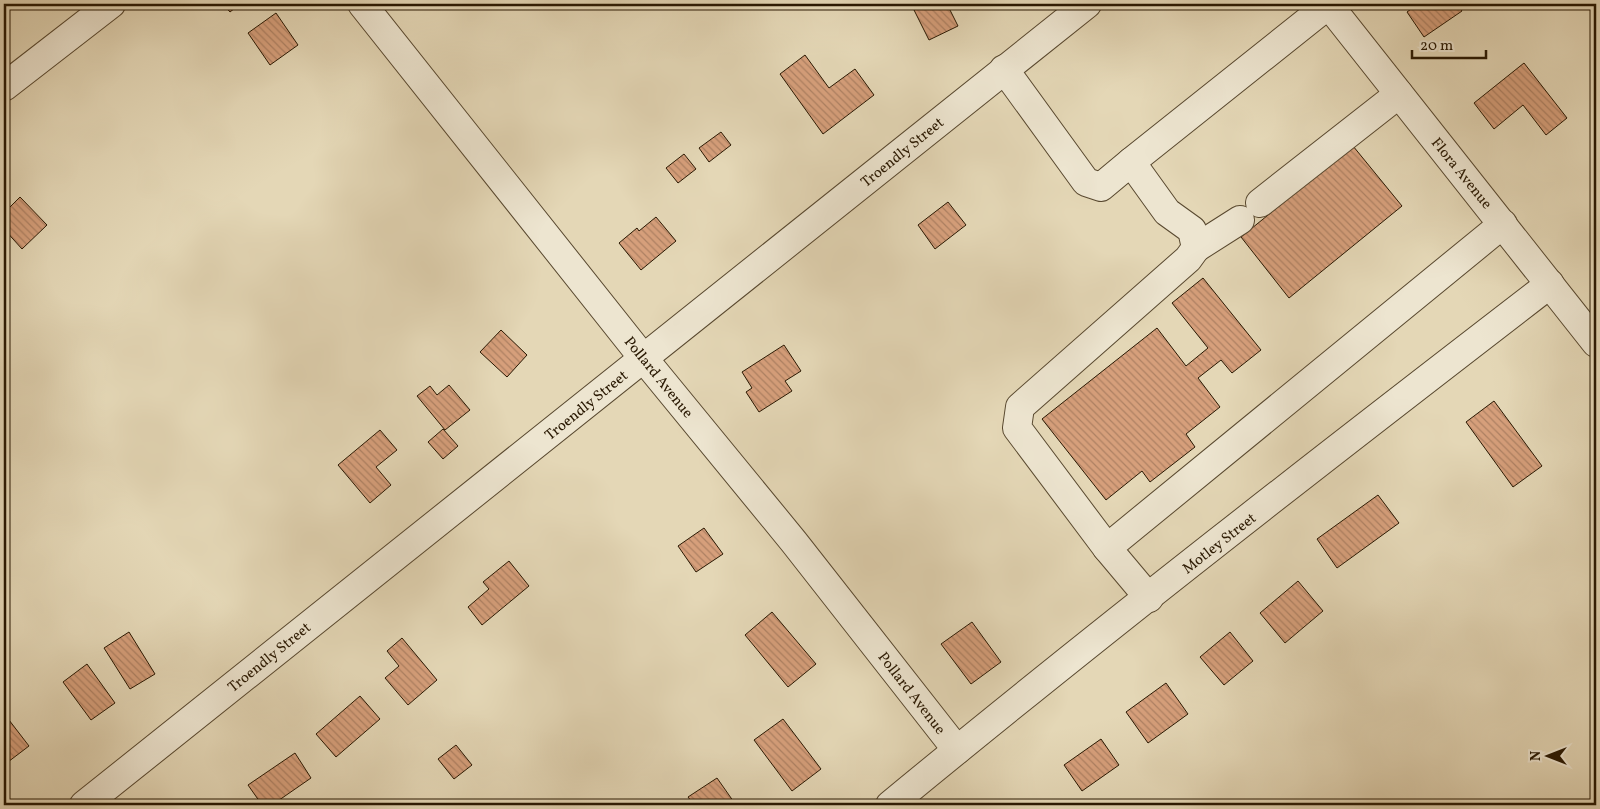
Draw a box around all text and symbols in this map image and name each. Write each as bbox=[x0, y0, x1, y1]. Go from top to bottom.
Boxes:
scale bar bbox=[1412, 28, 1486, 60]
text: 20 m bbox=[1420, 36, 1453, 57]
street label: Troendly Street bbox=[857, 113, 949, 193]
street label: Flora Avenue bbox=[1425, 134, 1496, 214]
street label: Pollard Avenue bbox=[618, 333, 697, 423]
street label: Troendly Street bbox=[541, 366, 633, 446]
street label: Motley Street bbox=[1179, 509, 1261, 580]
street label: Troendly Street bbox=[224, 618, 316, 698]
street label: Pollard Avenue bbox=[872, 648, 950, 740]
north arrow bbox=[1522, 732, 1572, 782]
text: N bbox=[1527, 751, 1546, 761]

